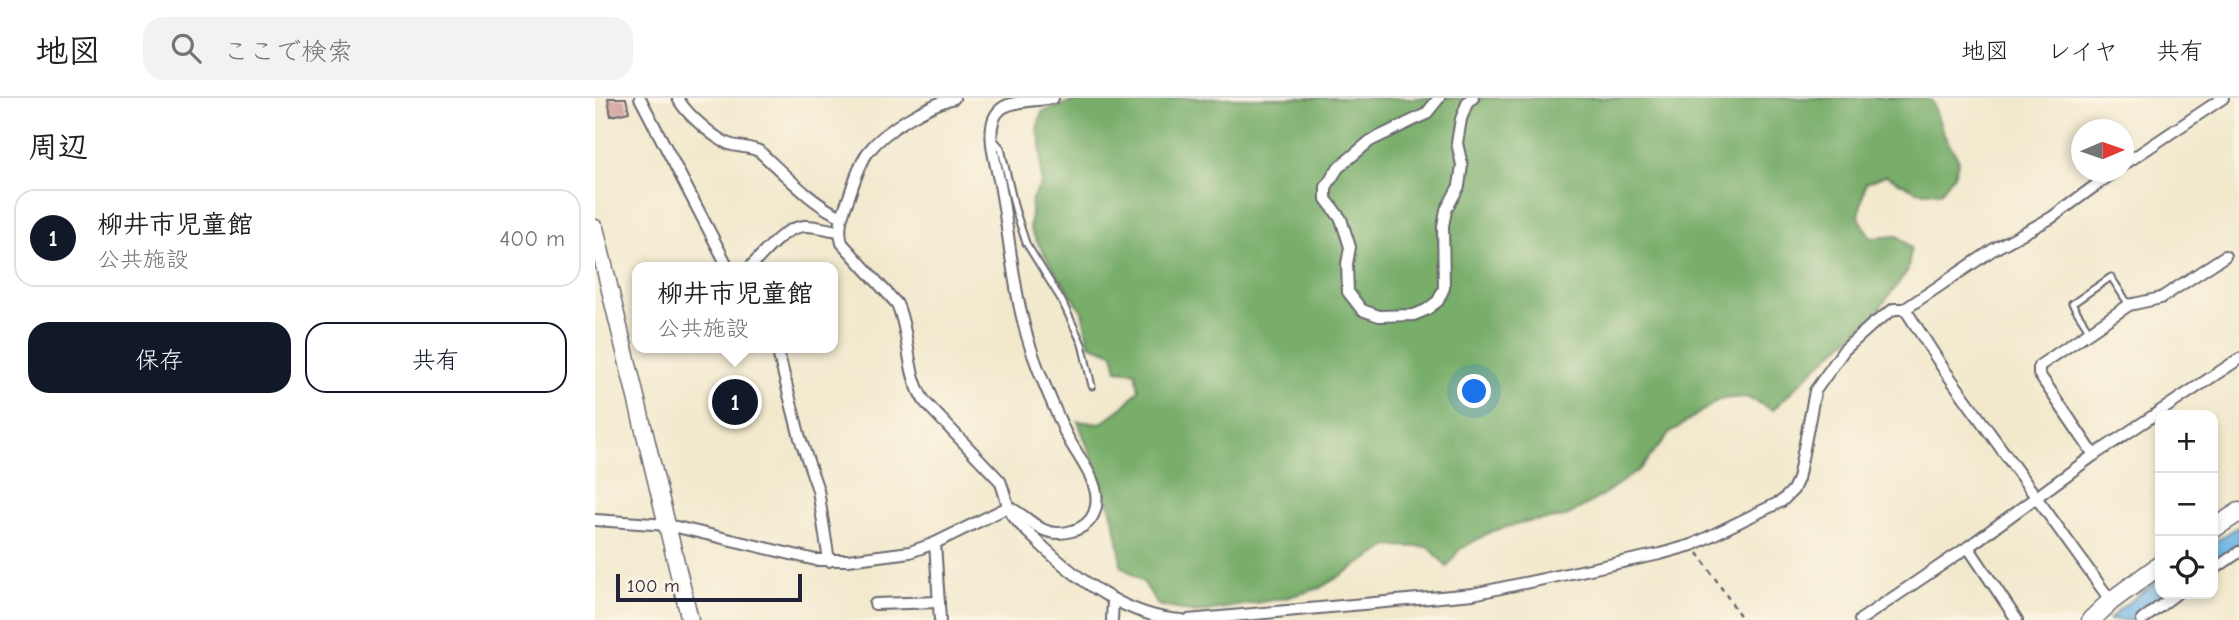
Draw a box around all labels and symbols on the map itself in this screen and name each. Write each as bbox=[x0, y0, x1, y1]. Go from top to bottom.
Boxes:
north arrow bbox=[2071, 119, 2134, 182]
your location bbox=[1457, 374, 1491, 408]
pin: 1 bbox=[712, 376, 758, 428]
scale bar bbox=[616, 571, 801, 603]

